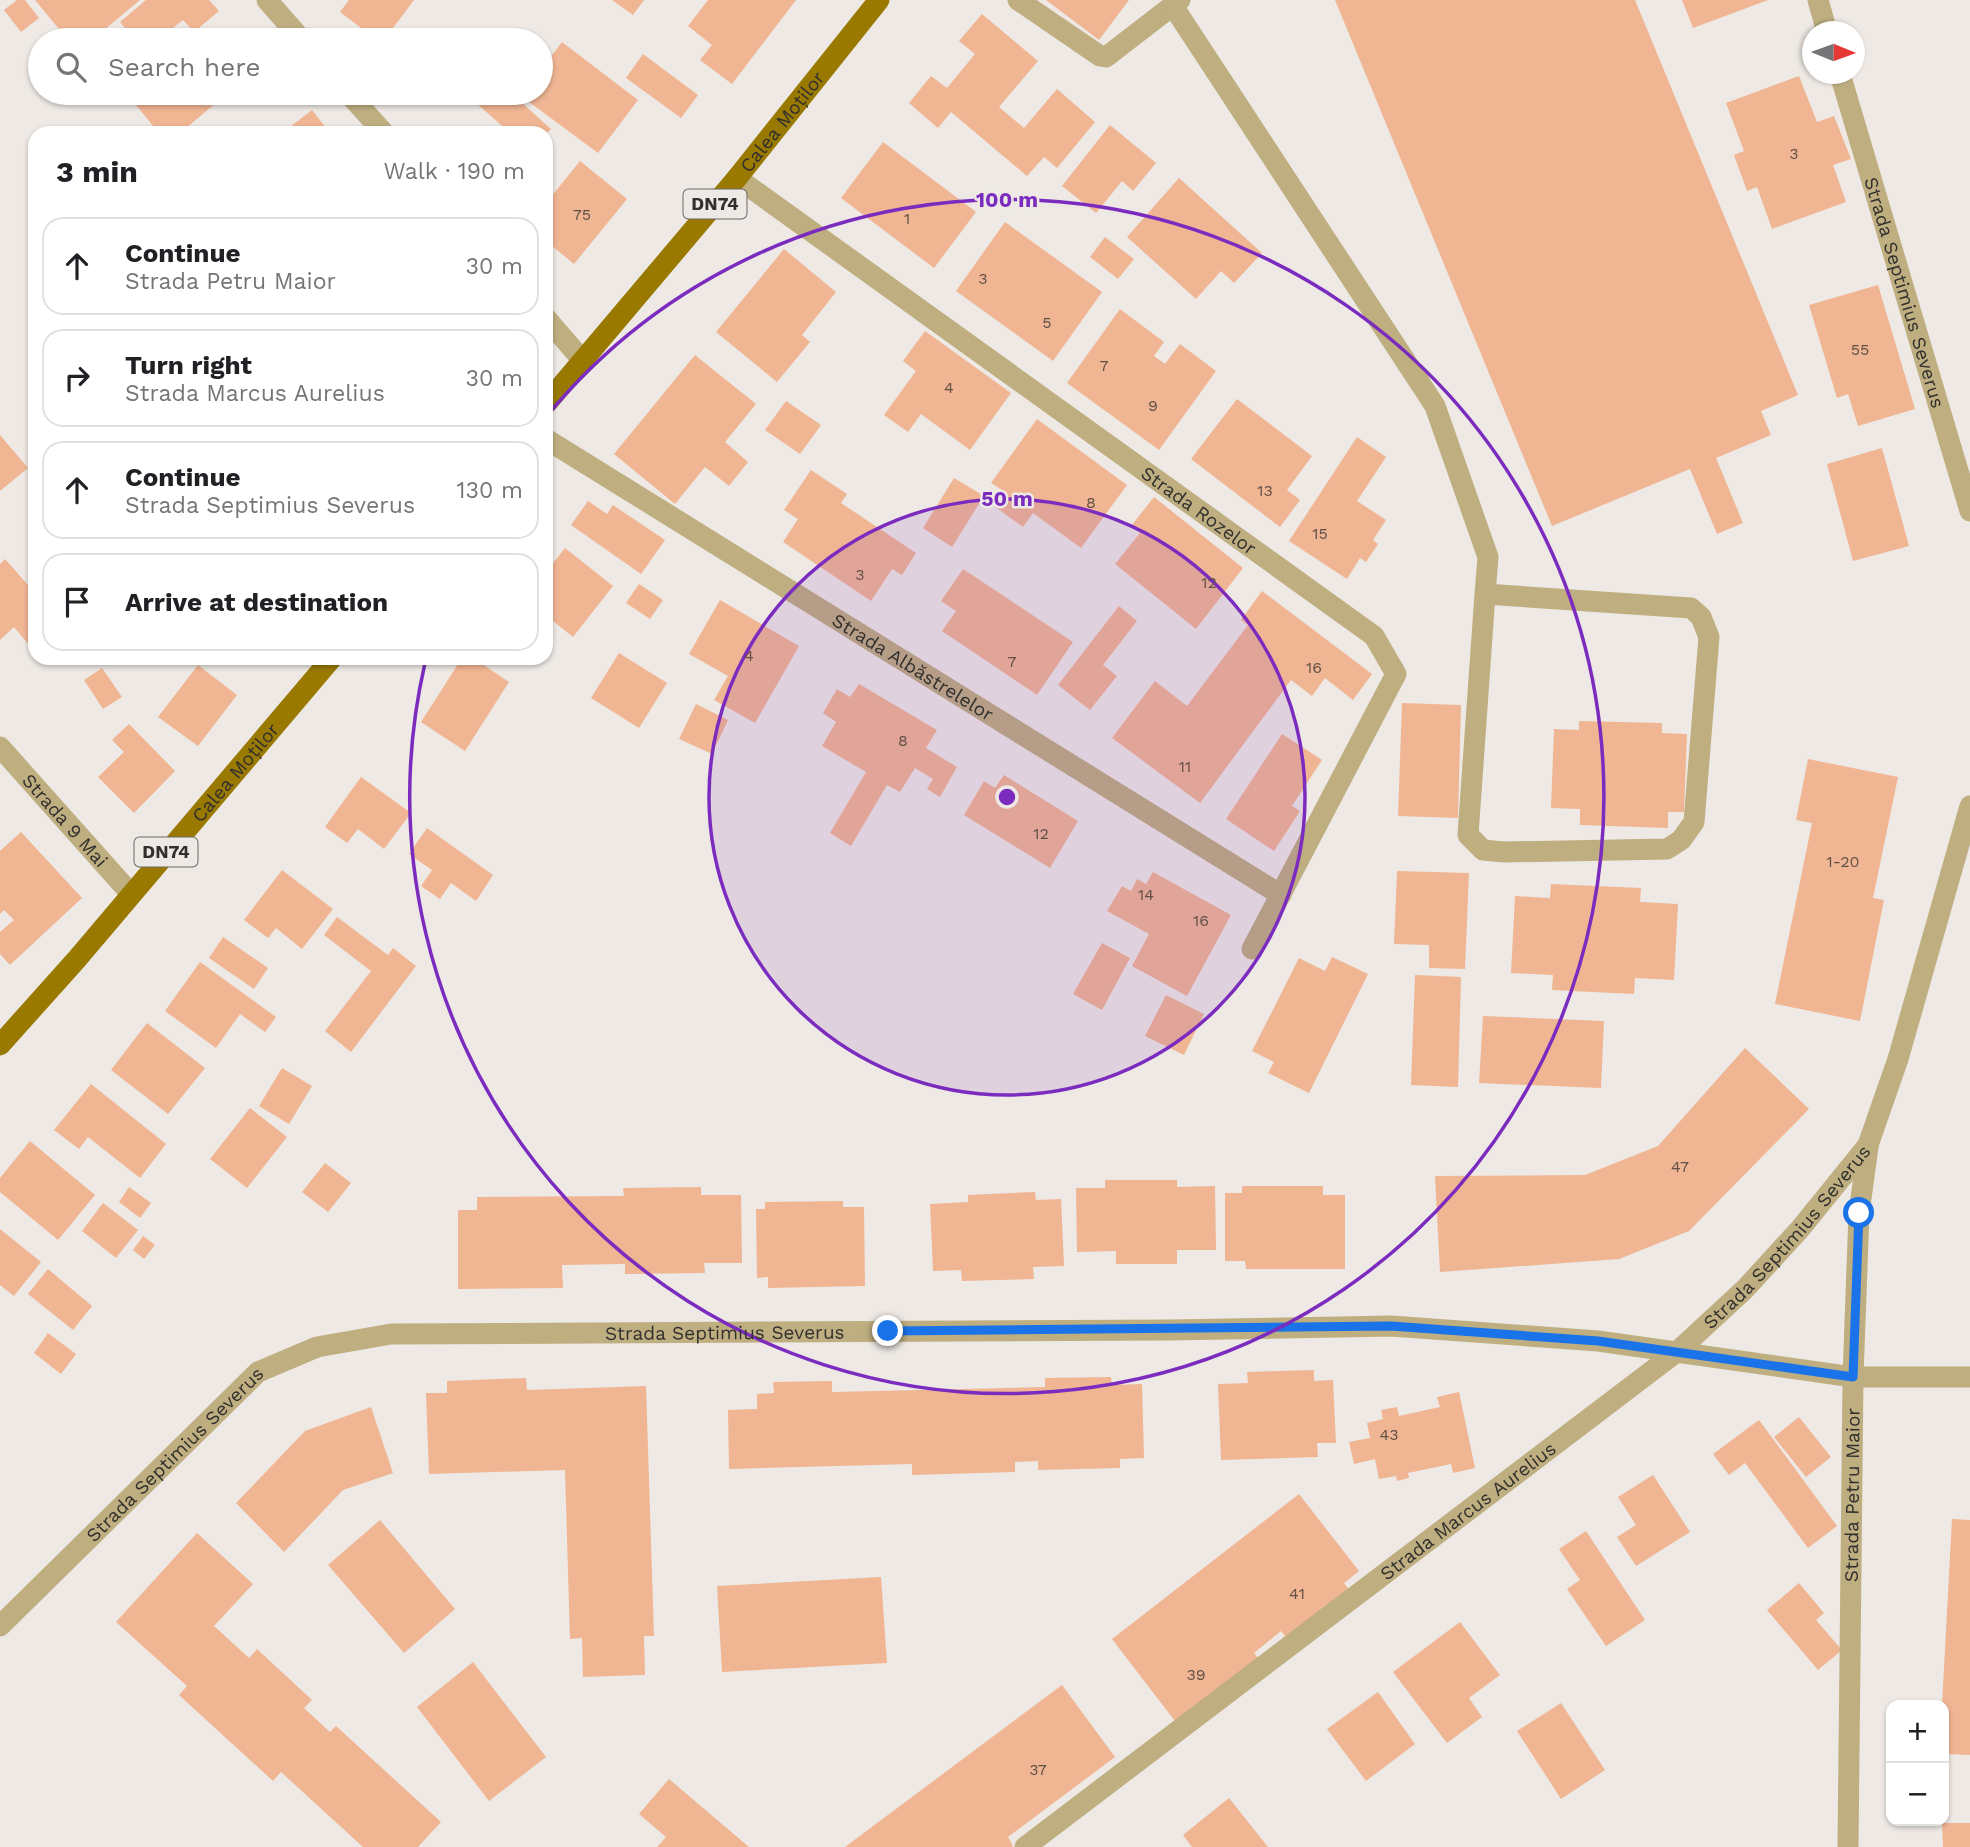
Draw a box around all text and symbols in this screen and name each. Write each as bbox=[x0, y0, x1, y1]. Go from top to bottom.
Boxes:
north arrow bbox=[1802, 21, 1865, 84]
search box bbox=[28, 28, 553, 105]
icon: search bbox=[52, 48, 90, 86]
text: Search here bbox=[108, 52, 260, 82]
street label: Calea Moților bbox=[735, 67, 830, 177]
house number: 3 bbox=[1789, 144, 1799, 163]
text: 3 min bbox=[56, 154, 138, 189]
text: Walk · 190 m bbox=[384, 158, 525, 185]
street label: Strada Septimius Severus bbox=[1859, 174, 1950, 411]
text: 100 m bbox=[976, 187, 1038, 212]
road number: DN74 bbox=[684, 190, 746, 218]
house number: 75 bbox=[573, 205, 591, 224]
house number: 1 bbox=[904, 209, 910, 228]
text: Continue bbox=[125, 238, 241, 268]
icon: ahead bbox=[58, 247, 96, 285]
text: 30 m bbox=[466, 253, 523, 280]
text: Strada Petru Maior bbox=[125, 268, 336, 295]
house number: 3 bbox=[978, 269, 988, 288]
house number: 5 bbox=[1042, 313, 1052, 332]
house number: 55 bbox=[1851, 340, 1869, 359]
text: Turn right bbox=[125, 350, 252, 380]
house number: 7 bbox=[1100, 356, 1109, 375]
icon: right bbox=[58, 359, 96, 397]
text: 30 m bbox=[466, 365, 523, 392]
house number: 4 bbox=[944, 378, 954, 397]
text: Strada Marcus Aurelius bbox=[125, 380, 385, 407]
house number: 9 bbox=[1148, 396, 1158, 415]
street label: Strada Rozelor bbox=[1136, 461, 1261, 560]
text: Continue bbox=[125, 462, 241, 492]
icon: ahead bbox=[58, 471, 96, 509]
text: 130 m bbox=[457, 477, 523, 504]
house number: 13 bbox=[1257, 481, 1273, 500]
text: 50 m bbox=[981, 486, 1033, 511]
text: Strada Septimius Severus bbox=[125, 492, 415, 519]
house number: 8 bbox=[1086, 493, 1096, 512]
house number: 15 bbox=[1312, 524, 1328, 543]
house number: 3 bbox=[855, 565, 865, 584]
house number: 12 bbox=[1201, 573, 1217, 592]
icon: arrive bbox=[58, 583, 96, 621]
text: Arrive at destination bbox=[125, 587, 388, 617]
street label: Strada Albăstrelelor bbox=[828, 608, 998, 726]
house number: 4 bbox=[744, 646, 754, 665]
house number: 7 bbox=[1008, 652, 1017, 671]
house number: 16 bbox=[1306, 658, 1322, 677]
street label: Calea Moților bbox=[187, 718, 284, 827]
house number: 8 bbox=[898, 731, 908, 750]
house number: 11 bbox=[1179, 757, 1191, 776]
street label: Strada 9 Mai bbox=[17, 769, 112, 872]
centre of rings bbox=[995, 785, 1019, 809]
house number: 12 bbox=[1033, 824, 1049, 843]
road number: DN74 bbox=[134, 838, 198, 866]
house number: 1-20 bbox=[1826, 852, 1860, 871]
house number: 14 bbox=[1138, 885, 1154, 904]
house number: 16 bbox=[1193, 911, 1209, 930]
street label: Strada Septimius Severus bbox=[1698, 1140, 1876, 1334]
house number: 47 bbox=[1671, 1157, 1689, 1176]
route start bbox=[1843, 1197, 1874, 1228]
route end bbox=[872, 1315, 903, 1346]
street label: Strada Septimius Severus bbox=[605, 1321, 845, 1345]
street label: Strada Septimius Severus bbox=[81, 1362, 268, 1547]
street label: Strada Petru Maior bbox=[1840, 1408, 1865, 1582]
house number: 43 bbox=[1379, 1425, 1399, 1444]
street label: Strada Marcus Aurelius bbox=[1376, 1437, 1561, 1585]
house number: 41 bbox=[1289, 1584, 1305, 1603]
house number: 39 bbox=[1186, 1665, 1206, 1684]
map controls bbox=[1886, 1700, 1949, 1826]
button: + bbox=[1886, 1700, 1949, 1763]
house number: 37 bbox=[1029, 1760, 1047, 1779]
button: − bbox=[1886, 1763, 1949, 1826]

